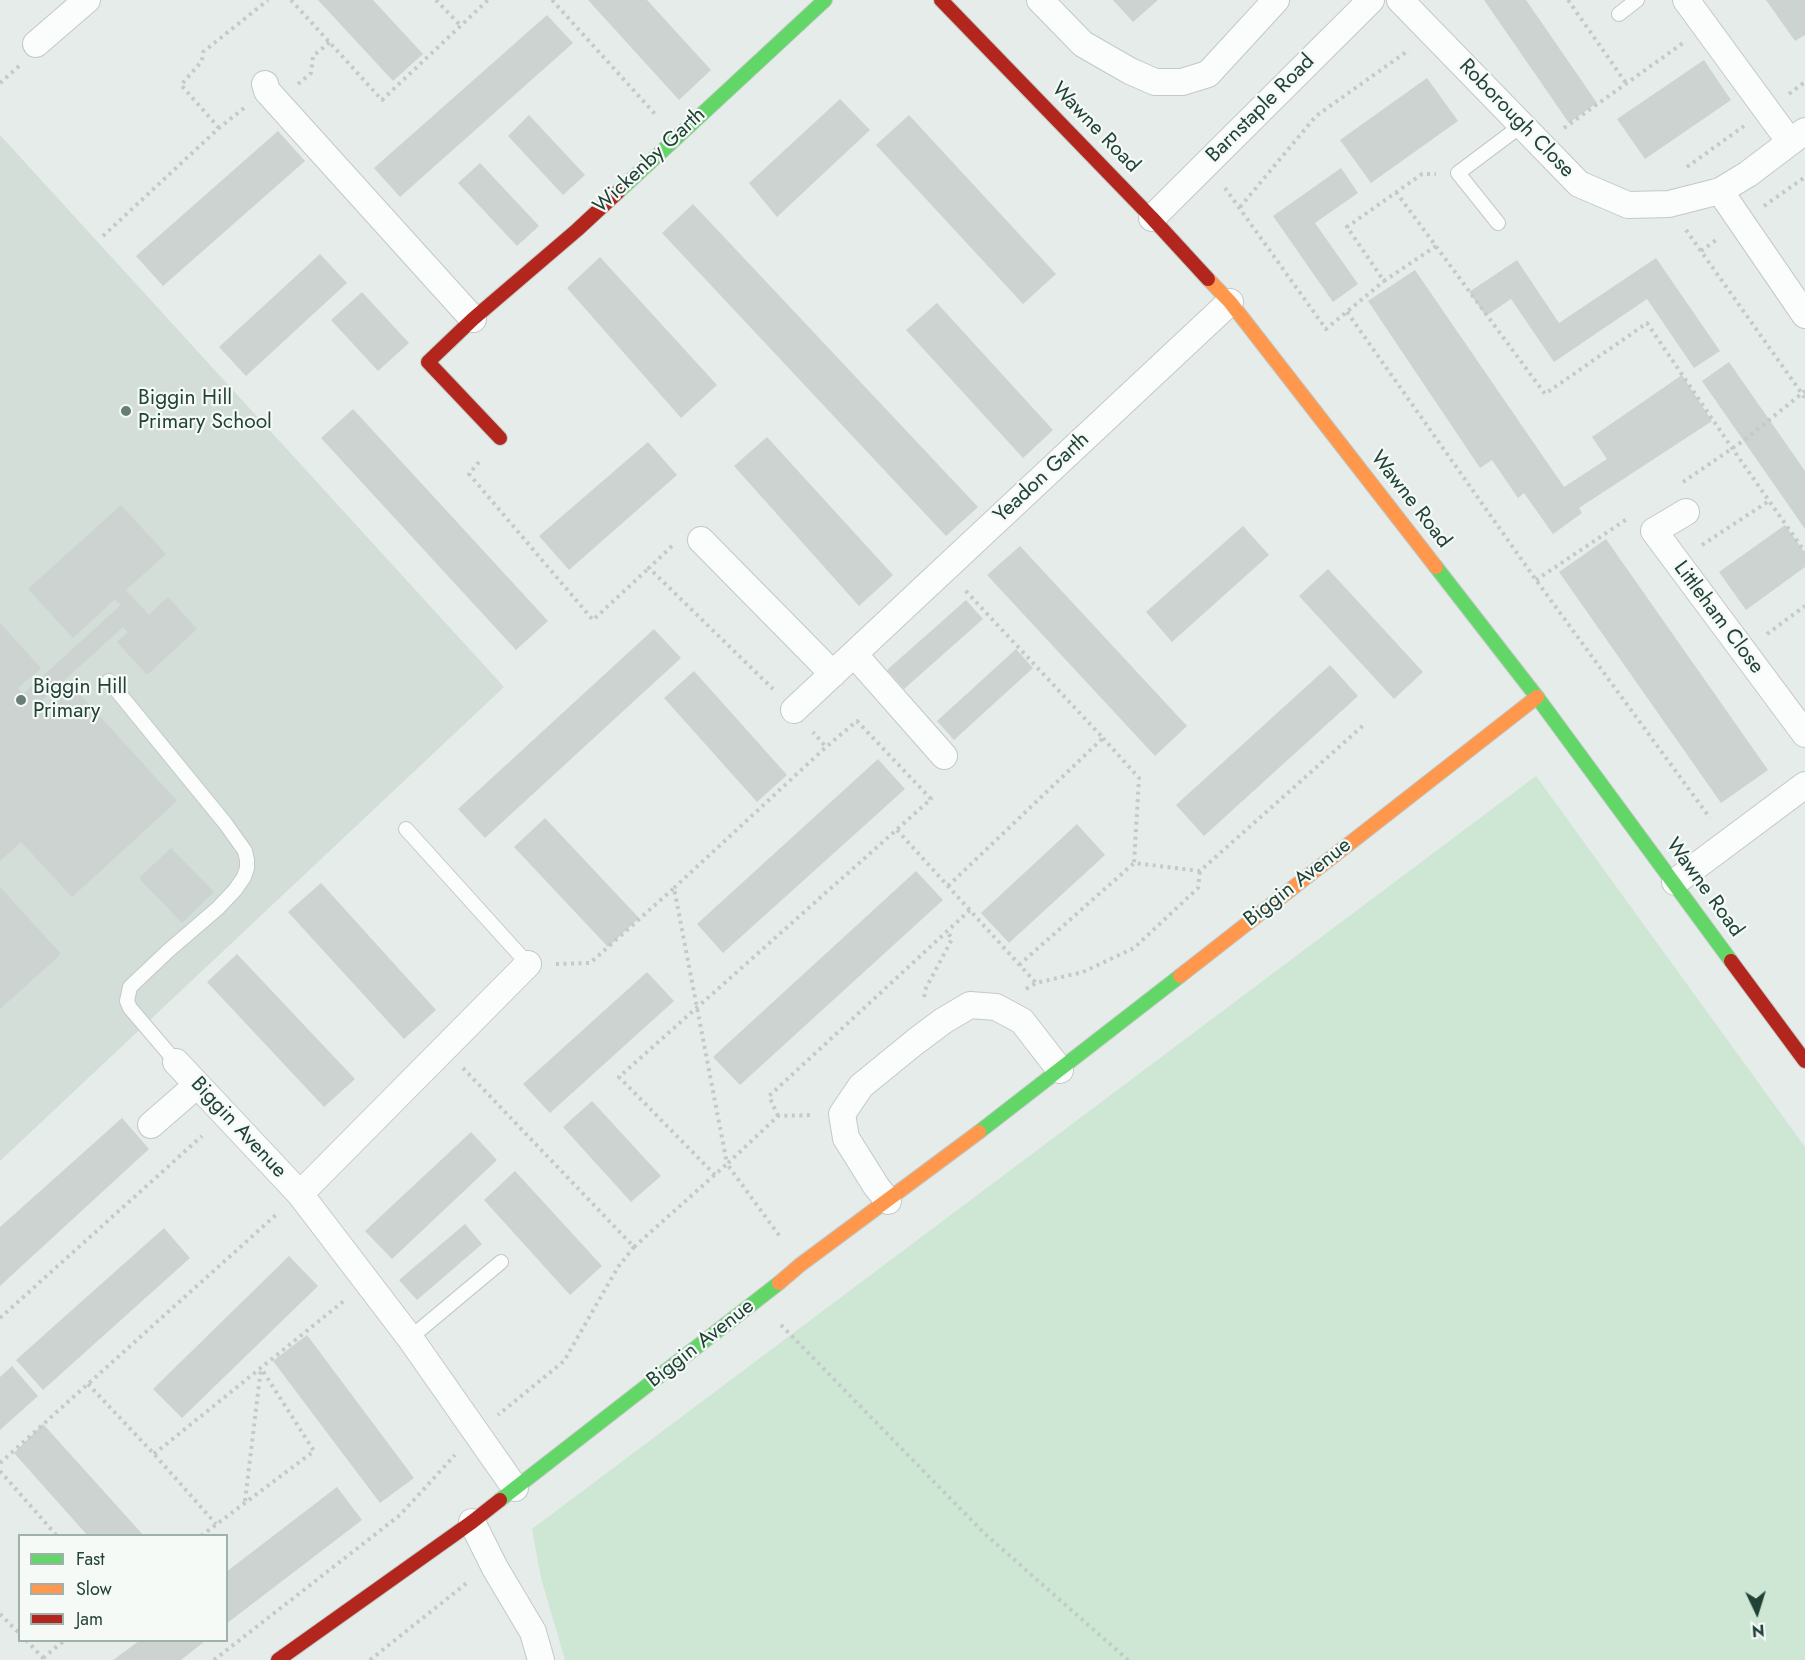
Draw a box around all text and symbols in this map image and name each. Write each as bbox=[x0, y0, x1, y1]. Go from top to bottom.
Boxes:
street label: Barnstaple Road bbox=[1202, 50, 1320, 168]
street label: Roborough Close bbox=[1453, 54, 1579, 184]
street label: Wawne Road bbox=[1046, 77, 1144, 179]
street label: Wickenby Garth bbox=[589, 103, 711, 219]
place label: Biggin Hill Primary School bbox=[138, 386, 272, 436]
marker: Biggin Hill Primary School bbox=[119, 404, 133, 418]
street label: Yeadon Garth bbox=[989, 428, 1095, 528]
street label: Wawne Road bbox=[1364, 446, 1456, 554]
street label: Littleham Close bbox=[1667, 557, 1769, 679]
place label: Biggin Hill Primary bbox=[33, 675, 127, 725]
marker: Biggin Hill Primary bbox=[14, 693, 28, 707]
street label: Biggin Avenue bbox=[1239, 833, 1357, 933]
street label: Wawne Road bbox=[1660, 834, 1748, 942]
street label: Biggin Avenue bbox=[185, 1072, 291, 1184]
street label: Biggin Avenue bbox=[642, 1294, 760, 1394]
legend bbox=[18, 1534, 228, 1642]
text: Fast bbox=[76, 1546, 105, 1572]
text: Slow bbox=[76, 1576, 112, 1602]
north arrow bbox=[1727, 1582, 1787, 1642]
text: Jam bbox=[76, 1606, 103, 1632]
text: N bbox=[1751, 1619, 1765, 1642]

